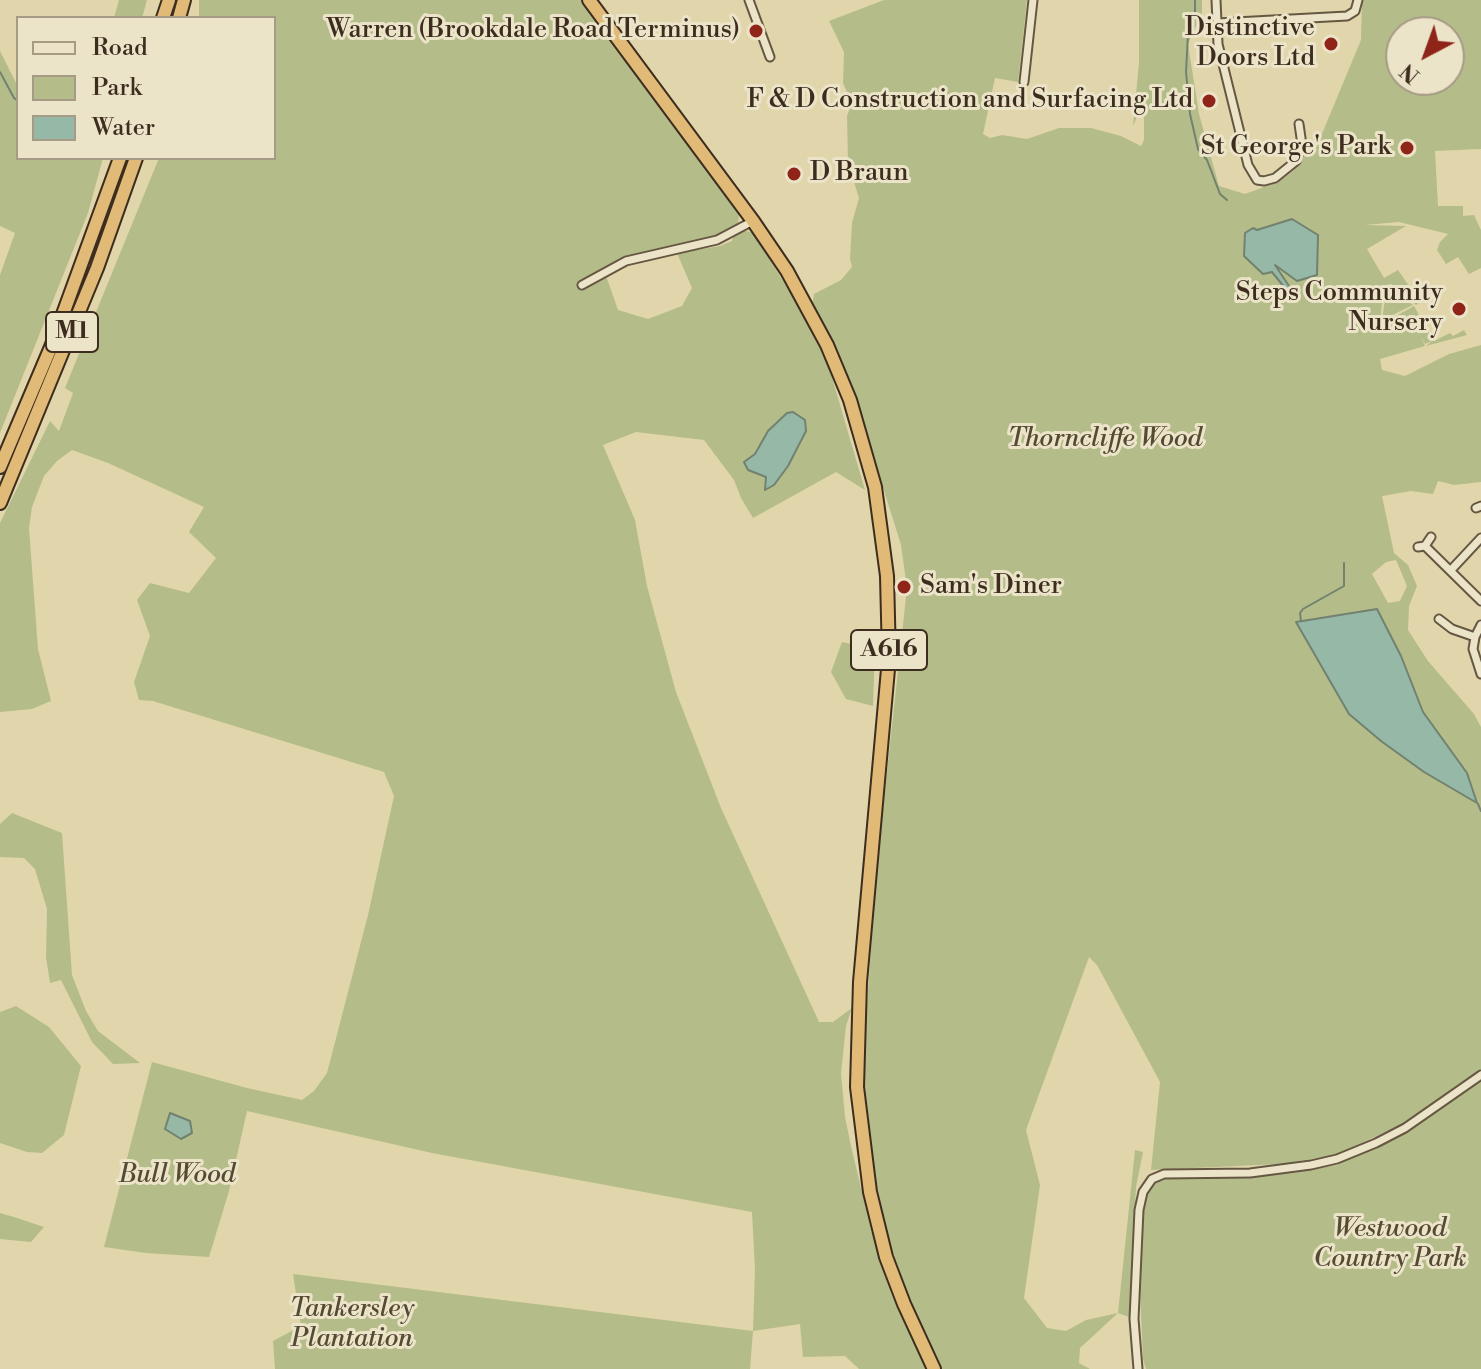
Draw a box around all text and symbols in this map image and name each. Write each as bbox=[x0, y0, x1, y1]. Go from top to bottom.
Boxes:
place label: Distinctive Doors Ltd bbox=[1185, 13, 1315, 74]
place label: Warren (Brookdale Road Terminus) bbox=[326, 15, 740, 47]
legend bbox=[16, 16, 276, 160]
north arrow bbox=[1385, 16, 1465, 96]
marker: Warren (Brookdale Road Terminus) bbox=[747, 22, 765, 40]
text: Road bbox=[92, 33, 148, 63]
marker: Distinctive Doors Ltd bbox=[1322, 35, 1340, 53]
text: N bbox=[1395, 57, 1426, 89]
text: Park bbox=[92, 73, 142, 103]
place label: F & D Construction and Surfacing Ltd bbox=[747, 85, 1193, 117]
marker: F & D Construction and Surfacing Ltd bbox=[1200, 92, 1218, 110]
text: Water bbox=[92, 113, 155, 143]
place label: St George's Park bbox=[1201, 132, 1391, 164]
marker: St George's Park bbox=[1398, 139, 1416, 157]
place label: D Braun bbox=[810, 158, 908, 190]
marker: D Braun bbox=[785, 165, 803, 183]
place label: Steps Community Nursery bbox=[1236, 278, 1443, 340]
marker: Steps Community Nursery bbox=[1450, 300, 1468, 318]
road number: M1 bbox=[46, 312, 98, 352]
park label: Thorncliffe Wood bbox=[1008, 424, 1202, 456]
place label: Sam's Diner bbox=[920, 571, 1062, 603]
marker: Sam's Diner bbox=[895, 578, 913, 596]
road number: A616 bbox=[851, 630, 927, 670]
park label: Bull Wood bbox=[119, 1160, 235, 1192]
park label: Westwood Country Park bbox=[1313, 1214, 1467, 1276]
park label: Tankersley Plantation bbox=[290, 1294, 414, 1356]

